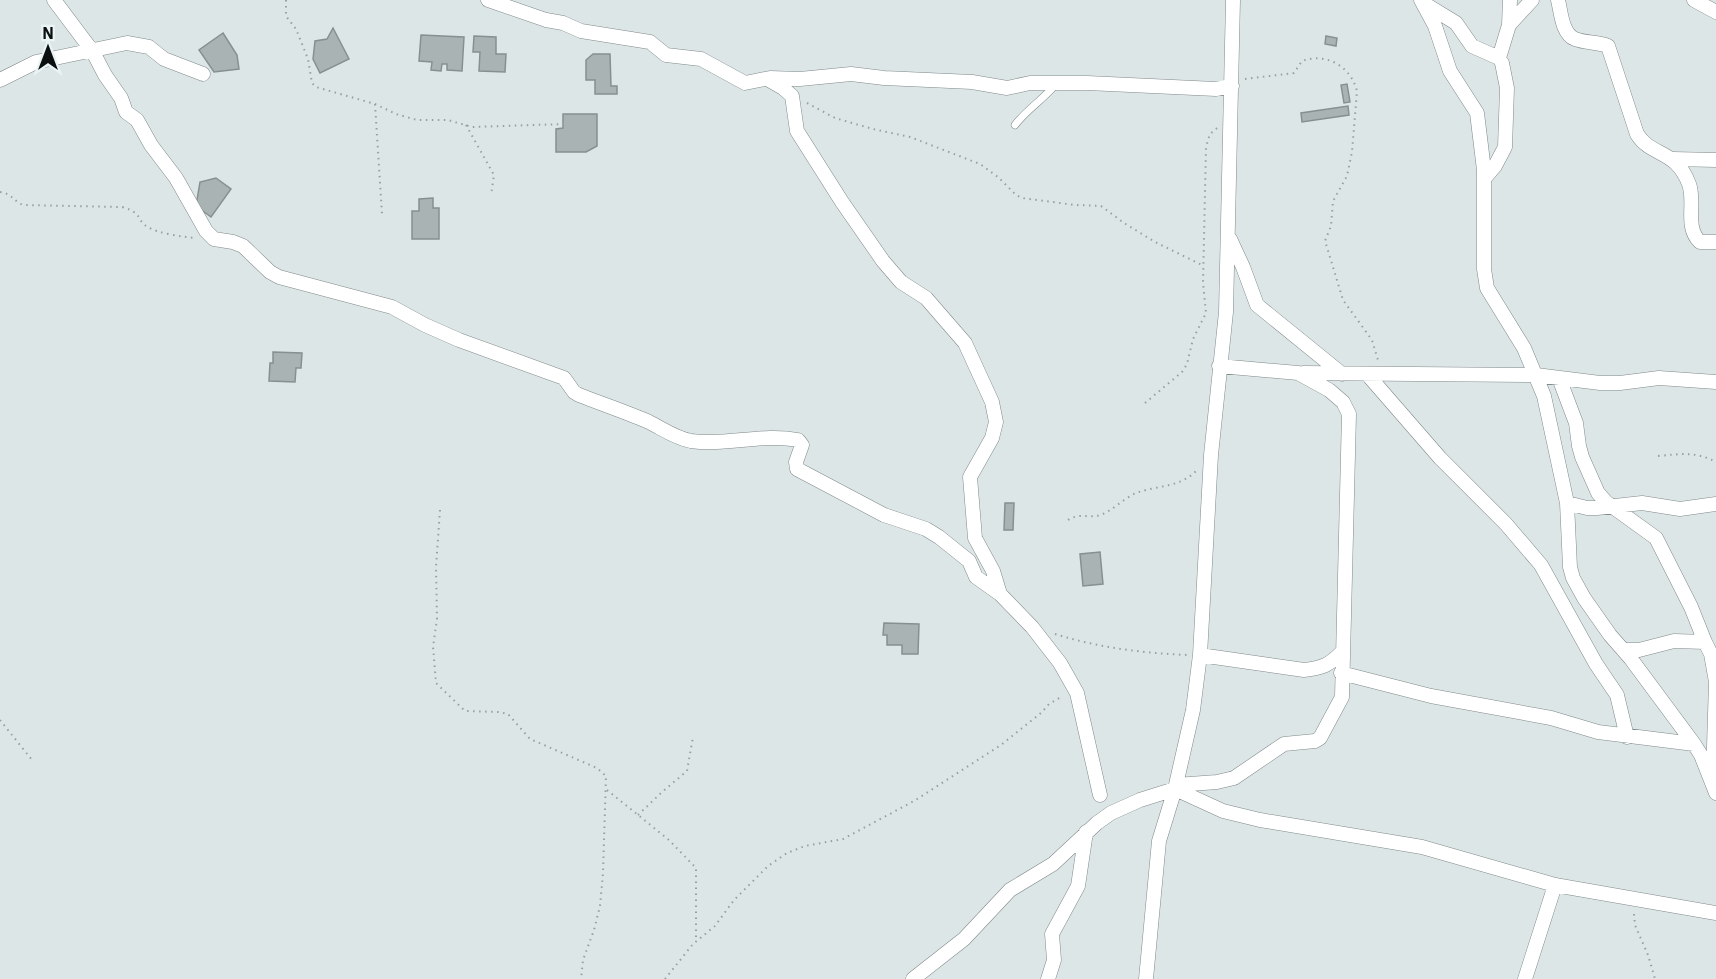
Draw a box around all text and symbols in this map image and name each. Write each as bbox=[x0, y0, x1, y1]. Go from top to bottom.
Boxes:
north arrow bbox=[18, 18, 78, 78]
text: N bbox=[42, 23, 54, 43]

